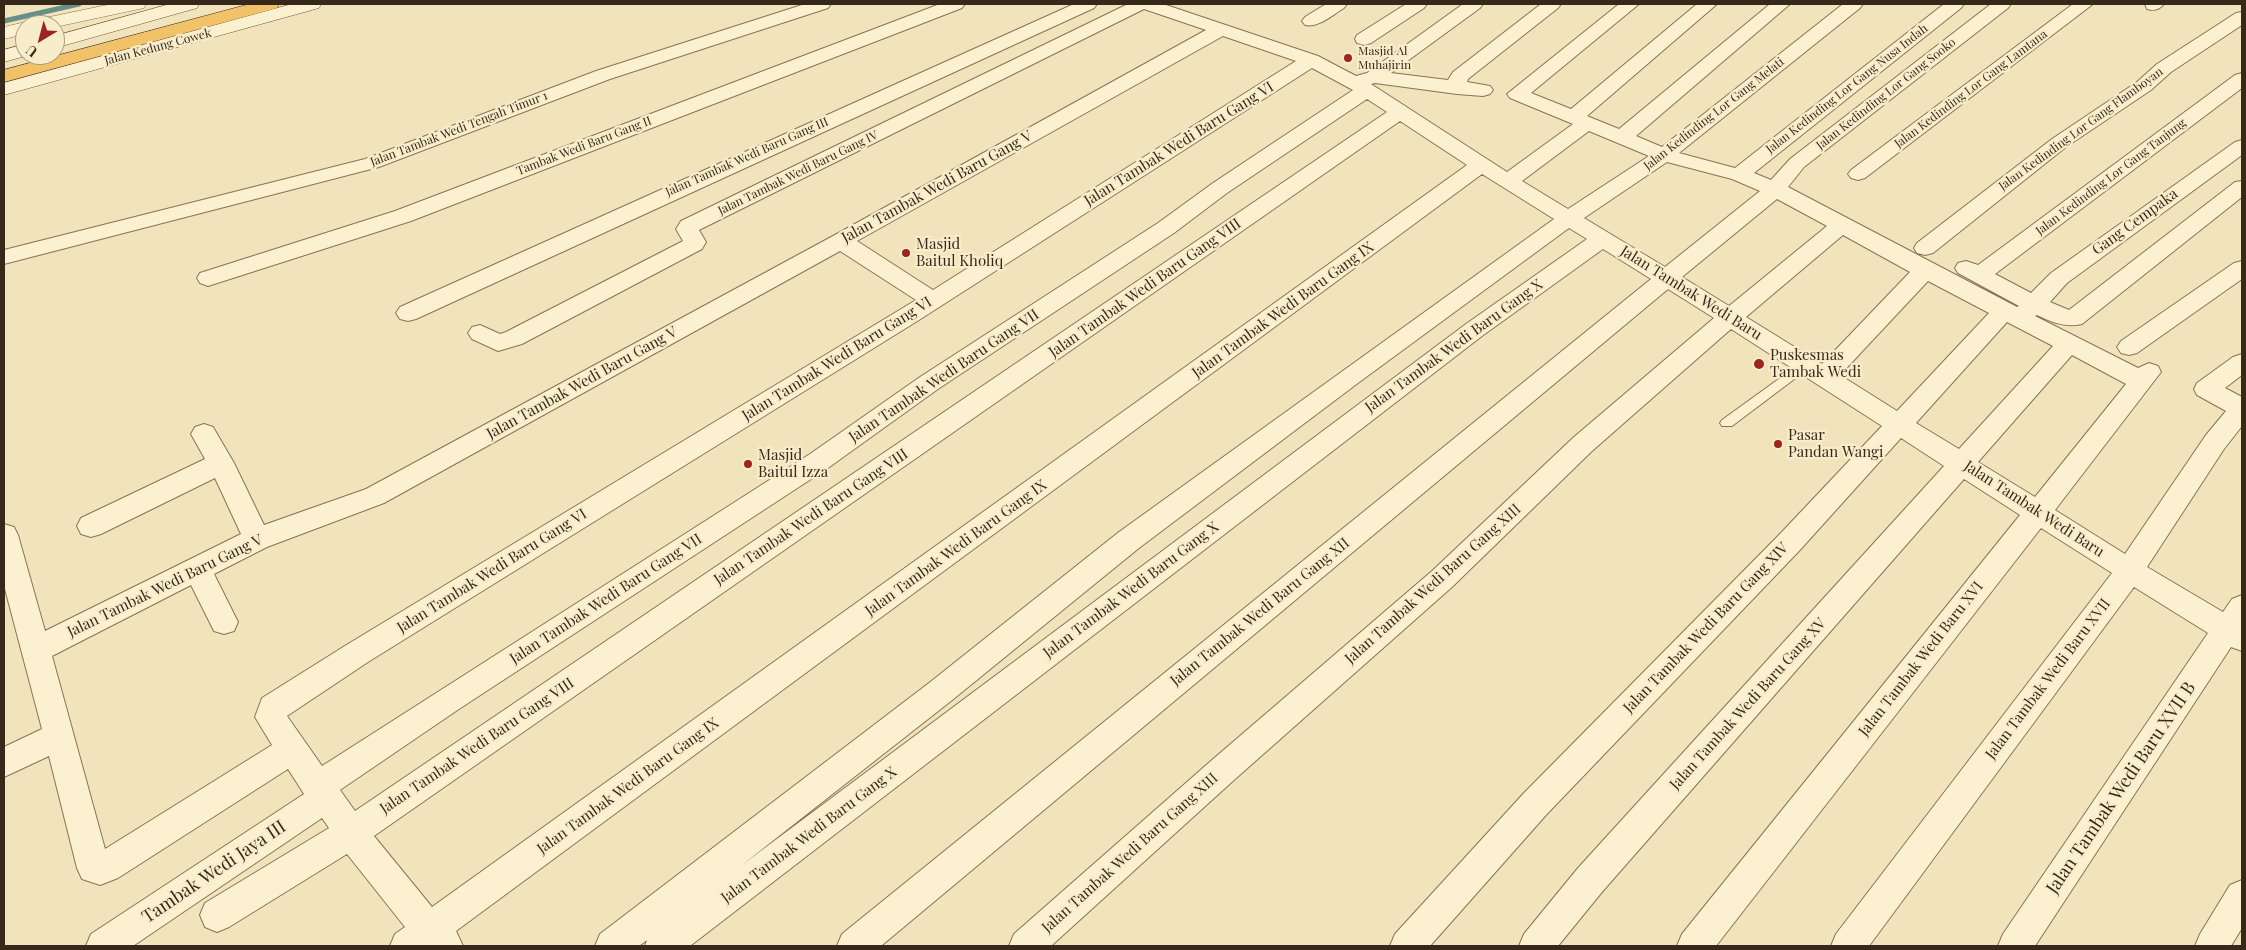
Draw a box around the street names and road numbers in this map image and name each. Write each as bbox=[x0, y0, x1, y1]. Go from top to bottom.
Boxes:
street label: Jalan Kedinding Lor Gang Nusa Indah bbox=[1763, 21, 1931, 157]
street label: Jalan Kedung Cowek bbox=[103, 26, 213, 68]
street label: Jalan Kedinding Lor Gang Lamtana bbox=[1892, 27, 2050, 151]
street label: Jalan Kedinding Lor Gang Sooko bbox=[1814, 35, 1958, 153]
street label: Jalan Kedinding Lor Gang Melati bbox=[1641, 55, 1787, 173]
street label: Jalan Kedinding Lor Gang Flamboyan bbox=[1996, 65, 2166, 193]
street label: Jalan Tambak Wedi Baru Gang VI bbox=[1081, 78, 1277, 210]
street label: Jalan Tambak Wedi Tengah Timur 1 bbox=[368, 88, 550, 170]
street label: Tambak Wedi Baru Gang II bbox=[514, 114, 654, 178]
street label: Jalan Tambak Wedi Baru Gang III bbox=[663, 114, 831, 200]
street label: Jalan Kedinding Lor Gang Tanjung bbox=[2033, 116, 2189, 238]
street label: Jalan Tambak Wedi Baru Gang V bbox=[839, 127, 1035, 247]
street label: Jalan Tambak Wedi Baru Gang IV bbox=[716, 128, 880, 218]
street label: Gang Cempaka bbox=[2089, 185, 2181, 259]
street label: Jalan Tambak Wedi Baru Gang VIII bbox=[1046, 215, 1244, 361]
street label: Jalan Tambak Wedi Baru Gang IX bbox=[1189, 238, 1377, 382]
street label: Jalan Tambak Wedi Baru bbox=[1617, 242, 1765, 344]
street label: Jalan Tambak Wedi Baru Gang X bbox=[1362, 276, 1546, 416]
street label: Jalan Tambak Wedi Baru Gang VI bbox=[739, 293, 935, 425]
street label: Jalan Tambak Wedi Baru Gang VII bbox=[846, 306, 1042, 446]
street label: Jalan Tambak Wedi Baru Gang V bbox=[484, 323, 680, 443]
street label: Jalan Tambak Wedi Baru Gang VIII bbox=[711, 445, 911, 589]
street label: Jalan Tambak Wedi Baru bbox=[1961, 457, 2107, 561]
street label: Jalan Tambak Wedi Baru Gang IX bbox=[862, 476, 1050, 620]
street label: Jalan Tambak Wedi Baru Gang XIII bbox=[1341, 500, 1525, 668]
street label: Jalan Tambak Wedi Baru Gang VI bbox=[394, 505, 590, 637]
street label: Jalan Tambak Wedi Baru Gang X bbox=[1040, 518, 1222, 662]
street label: Jalan Tambak Wedi Baru Gang VII bbox=[507, 530, 705, 668]
street label: Jalan Tambak Wedi Baru Gang V bbox=[64, 531, 266, 641]
street label: Jalan Tambak Wedi Baru Gang XII bbox=[1167, 534, 1353, 690]
street label: Jalan Tambak Wedi Baru Gang XIV bbox=[1620, 539, 1792, 717]
street label: Jalan Tambak Wedi Baru XVI bbox=[1855, 578, 1987, 740]
street label: Jalan Tambak Wedi Baru XVII bbox=[1982, 595, 2114, 763]
street label: Jalan Tambak Wedi Baru Gang XV bbox=[1666, 615, 1830, 793]
street label: Jalan Tambak Wedi Baru Gang VIII bbox=[377, 674, 577, 818]
street label: Jalan Tambak Wedi Baru XVII B bbox=[2042, 678, 2200, 898]
street label: Jalan Tambak Wedi Baru Gang IX bbox=[534, 714, 722, 858]
street label: Jalan Tambak Wedi Baru Gang X bbox=[718, 763, 900, 907]
street label: Jalan Tambak Wedi Baru Gang XIII bbox=[1038, 769, 1222, 937]
street label: Tambak Wedi Jaya III bbox=[138, 816, 290, 928]

